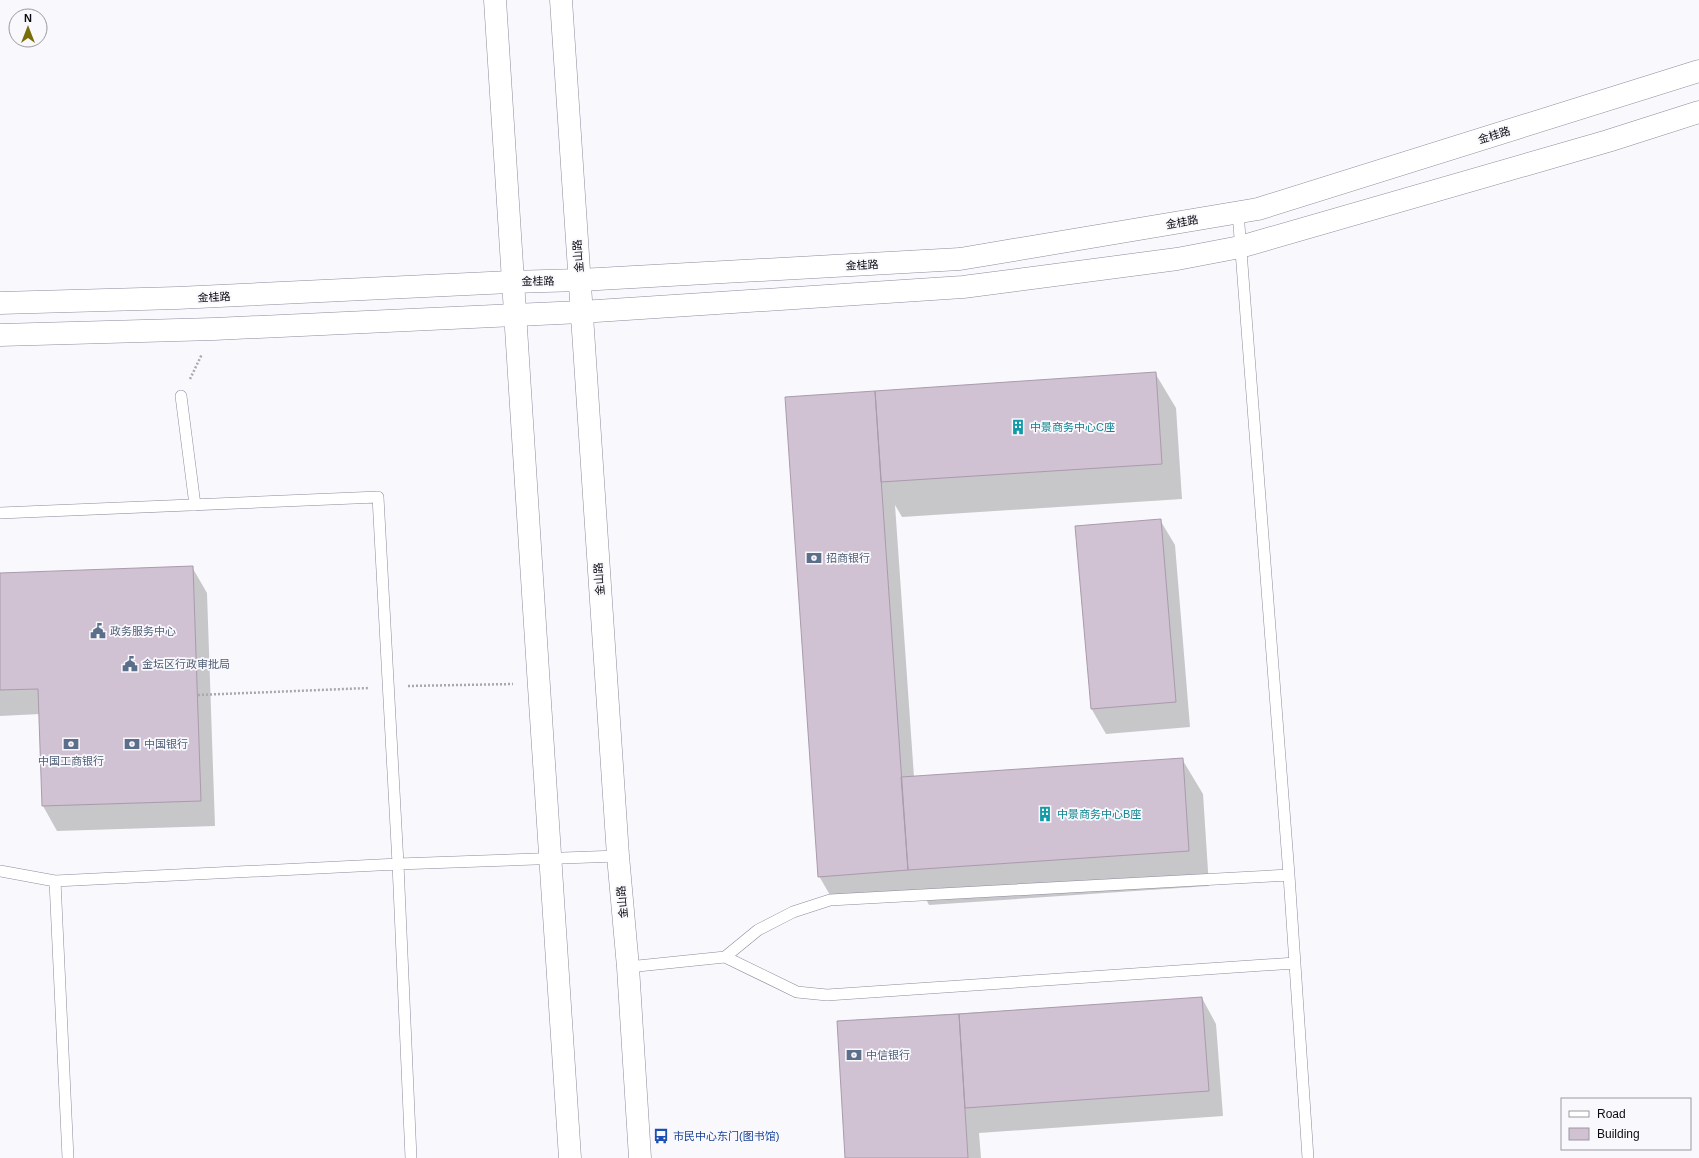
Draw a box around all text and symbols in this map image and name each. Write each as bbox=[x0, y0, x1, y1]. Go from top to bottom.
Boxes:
north arrow bbox=[8, 8, 48, 48]
text: N bbox=[24, 12, 32, 24]
street label: 金桂路 bbox=[1476, 124, 1512, 146]
street label: 金桂路 bbox=[1165, 213, 1199, 231]
street label: 金山路 bbox=[571, 239, 585, 273]
street label: 金桂路 bbox=[845, 258, 879, 272]
street label: 金桂路 bbox=[521, 275, 555, 287]
street label: 金桂路 bbox=[197, 290, 231, 304]
building icon: 中景商务中心C座 bbox=[1009, 418, 1027, 436]
place label: 中景商务中心C座 bbox=[1030, 421, 1115, 433]
bank icon: 招商银行 bbox=[805, 549, 823, 567]
place label: 招商银行 bbox=[826, 552, 870, 564]
street label: 金山路 bbox=[592, 562, 606, 596]
public building icon: 政务服务中心 bbox=[89, 622, 107, 640]
place label: 政务服务中心 bbox=[110, 625, 176, 637]
public building icon: 金坛区行政审批局 bbox=[121, 655, 139, 673]
place label: 金坛区行政审批局 bbox=[142, 658, 230, 670]
bank icon: 中国工商银行 bbox=[62, 735, 80, 753]
bank icon: 中国银行 bbox=[123, 735, 141, 753]
place label: 中国银行 bbox=[144, 738, 188, 750]
place label: 中国工商银行 bbox=[38, 755, 104, 767]
building icon: 中景商务中心B座 bbox=[1036, 805, 1054, 823]
place label: 中景商务中心B座 bbox=[1057, 808, 1141, 820]
street label: 金山路 bbox=[615, 885, 629, 919]
bank icon: 中信银行 bbox=[845, 1046, 863, 1064]
place label: 中信银行 bbox=[866, 1049, 910, 1061]
legend bbox=[1561, 1098, 1691, 1150]
text: Road bbox=[1597, 1107, 1626, 1121]
bus stop icon: 市民中心东门(图书馆) bbox=[652, 1127, 670, 1145]
text: Building bbox=[1597, 1127, 1640, 1141]
place label: 市民中心东门(图书馆) bbox=[673, 1130, 779, 1142]

